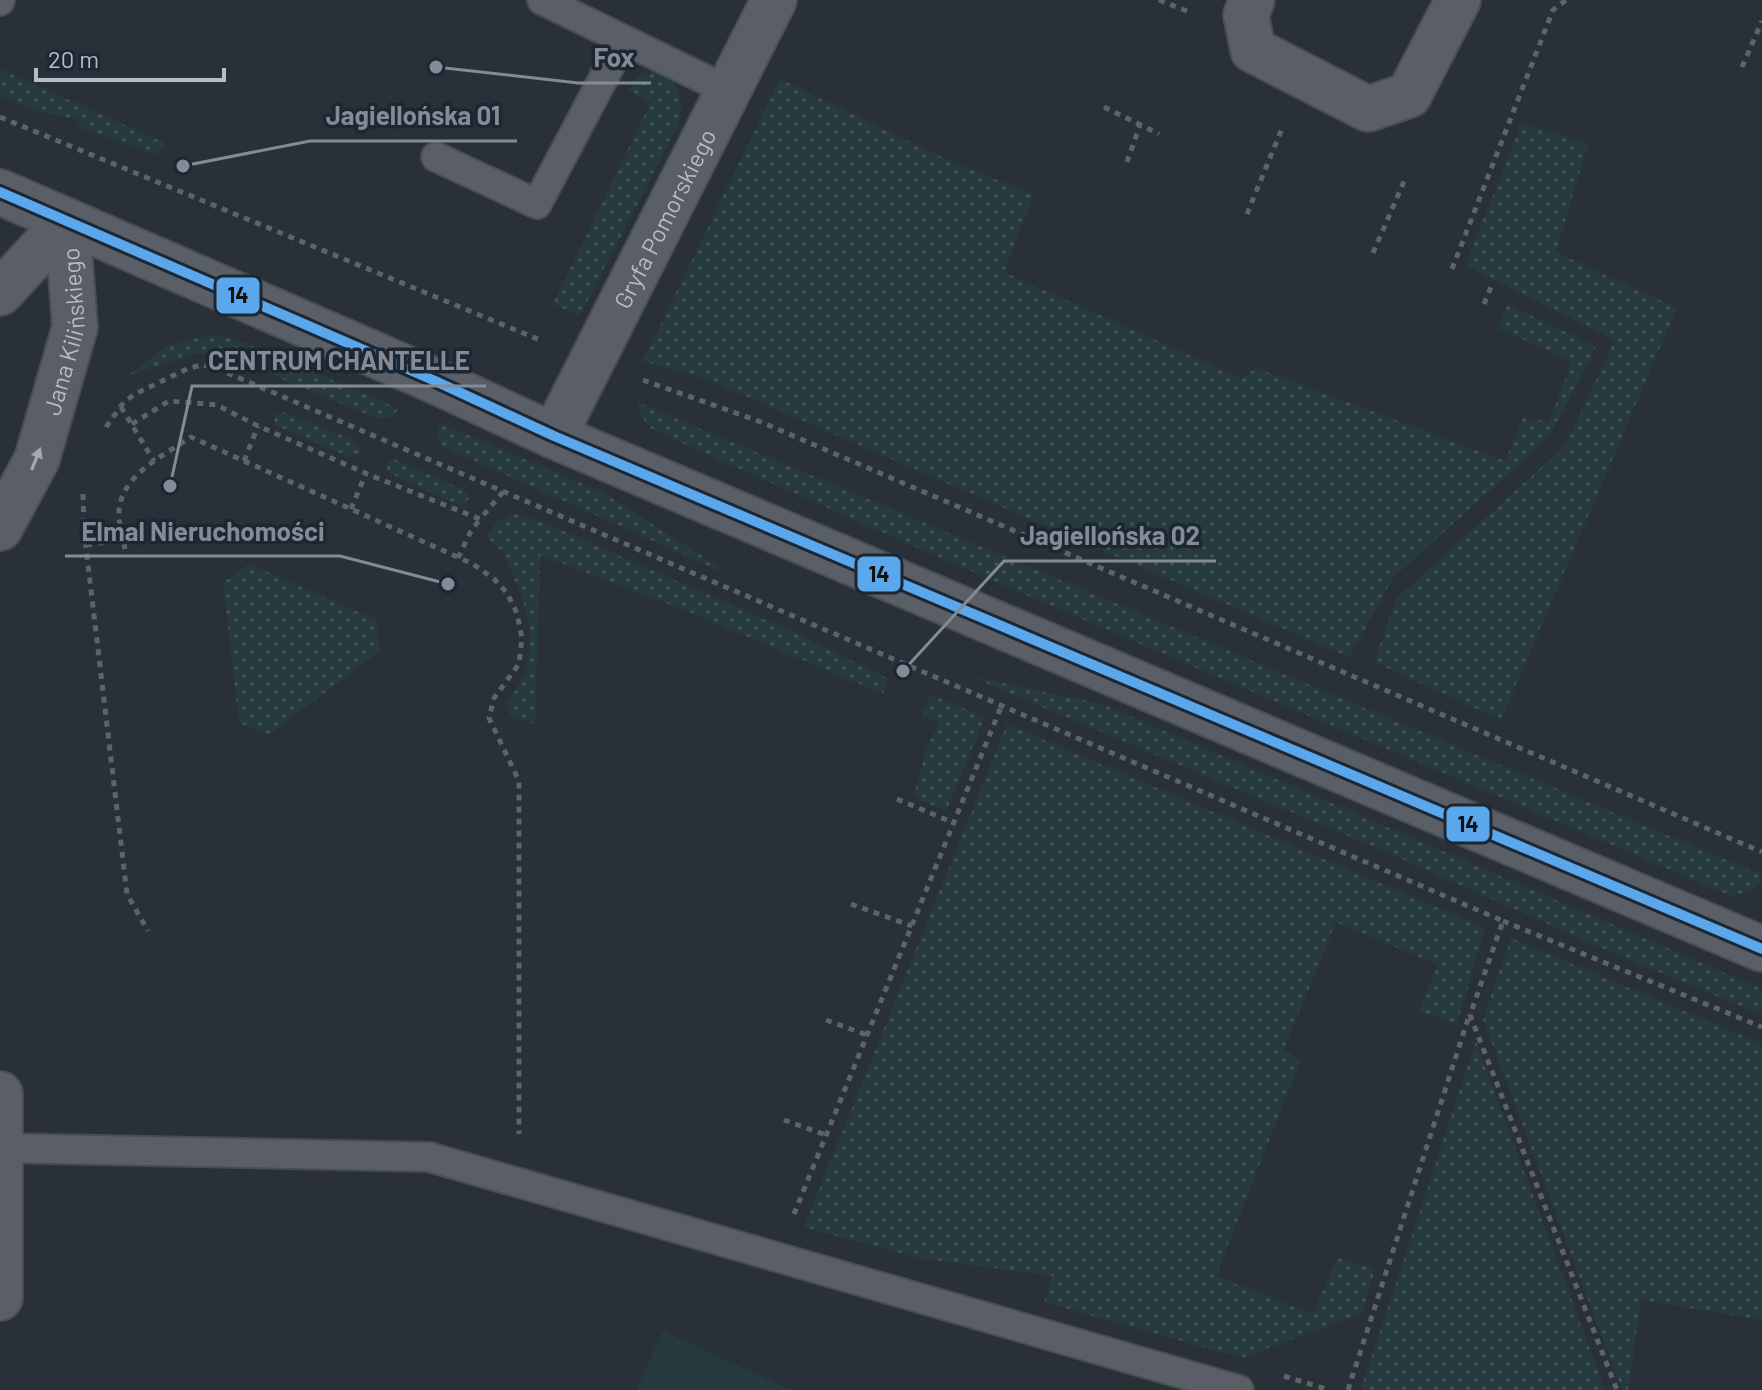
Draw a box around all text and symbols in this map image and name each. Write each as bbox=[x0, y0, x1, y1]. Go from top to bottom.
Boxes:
scale bar bbox=[36, 32, 224, 82]
callout: Fox bbox=[578, 33, 651, 83]
text: Fox bbox=[594, 41, 634, 72]
text: 20 m bbox=[48, 44, 99, 73]
callout: Jagiellońska 01 bbox=[310, 91, 517, 141]
text: Jagiellońska 01 bbox=[326, 99, 500, 130]
street label: Gryfa Pomorskiego bbox=[607, 124, 721, 313]
street label: Jana Kilińskiego bbox=[36, 247, 90, 418]
line badge: 14 bbox=[215, 276, 261, 315]
text: 14 bbox=[227, 281, 249, 307]
callout: CENTRUM CHANTELLE bbox=[192, 336, 486, 386]
text: CENTRUM CHANTELLE bbox=[208, 344, 470, 375]
one-way arrow bbox=[30, 447, 43, 471]
callout: Elmal Nieruchomości bbox=[65, 506, 340, 556]
callout: Jagiellońska 02 bbox=[1004, 511, 1216, 561]
text: Elmal Nieruchomości bbox=[81, 515, 325, 546]
text: Jagiellońska 02 bbox=[1020, 519, 1200, 550]
line badge: 14 bbox=[856, 555, 902, 593]
text: 14 bbox=[868, 560, 890, 586]
line badge: 14 bbox=[1445, 805, 1491, 843]
text: 14 bbox=[1457, 810, 1479, 836]

